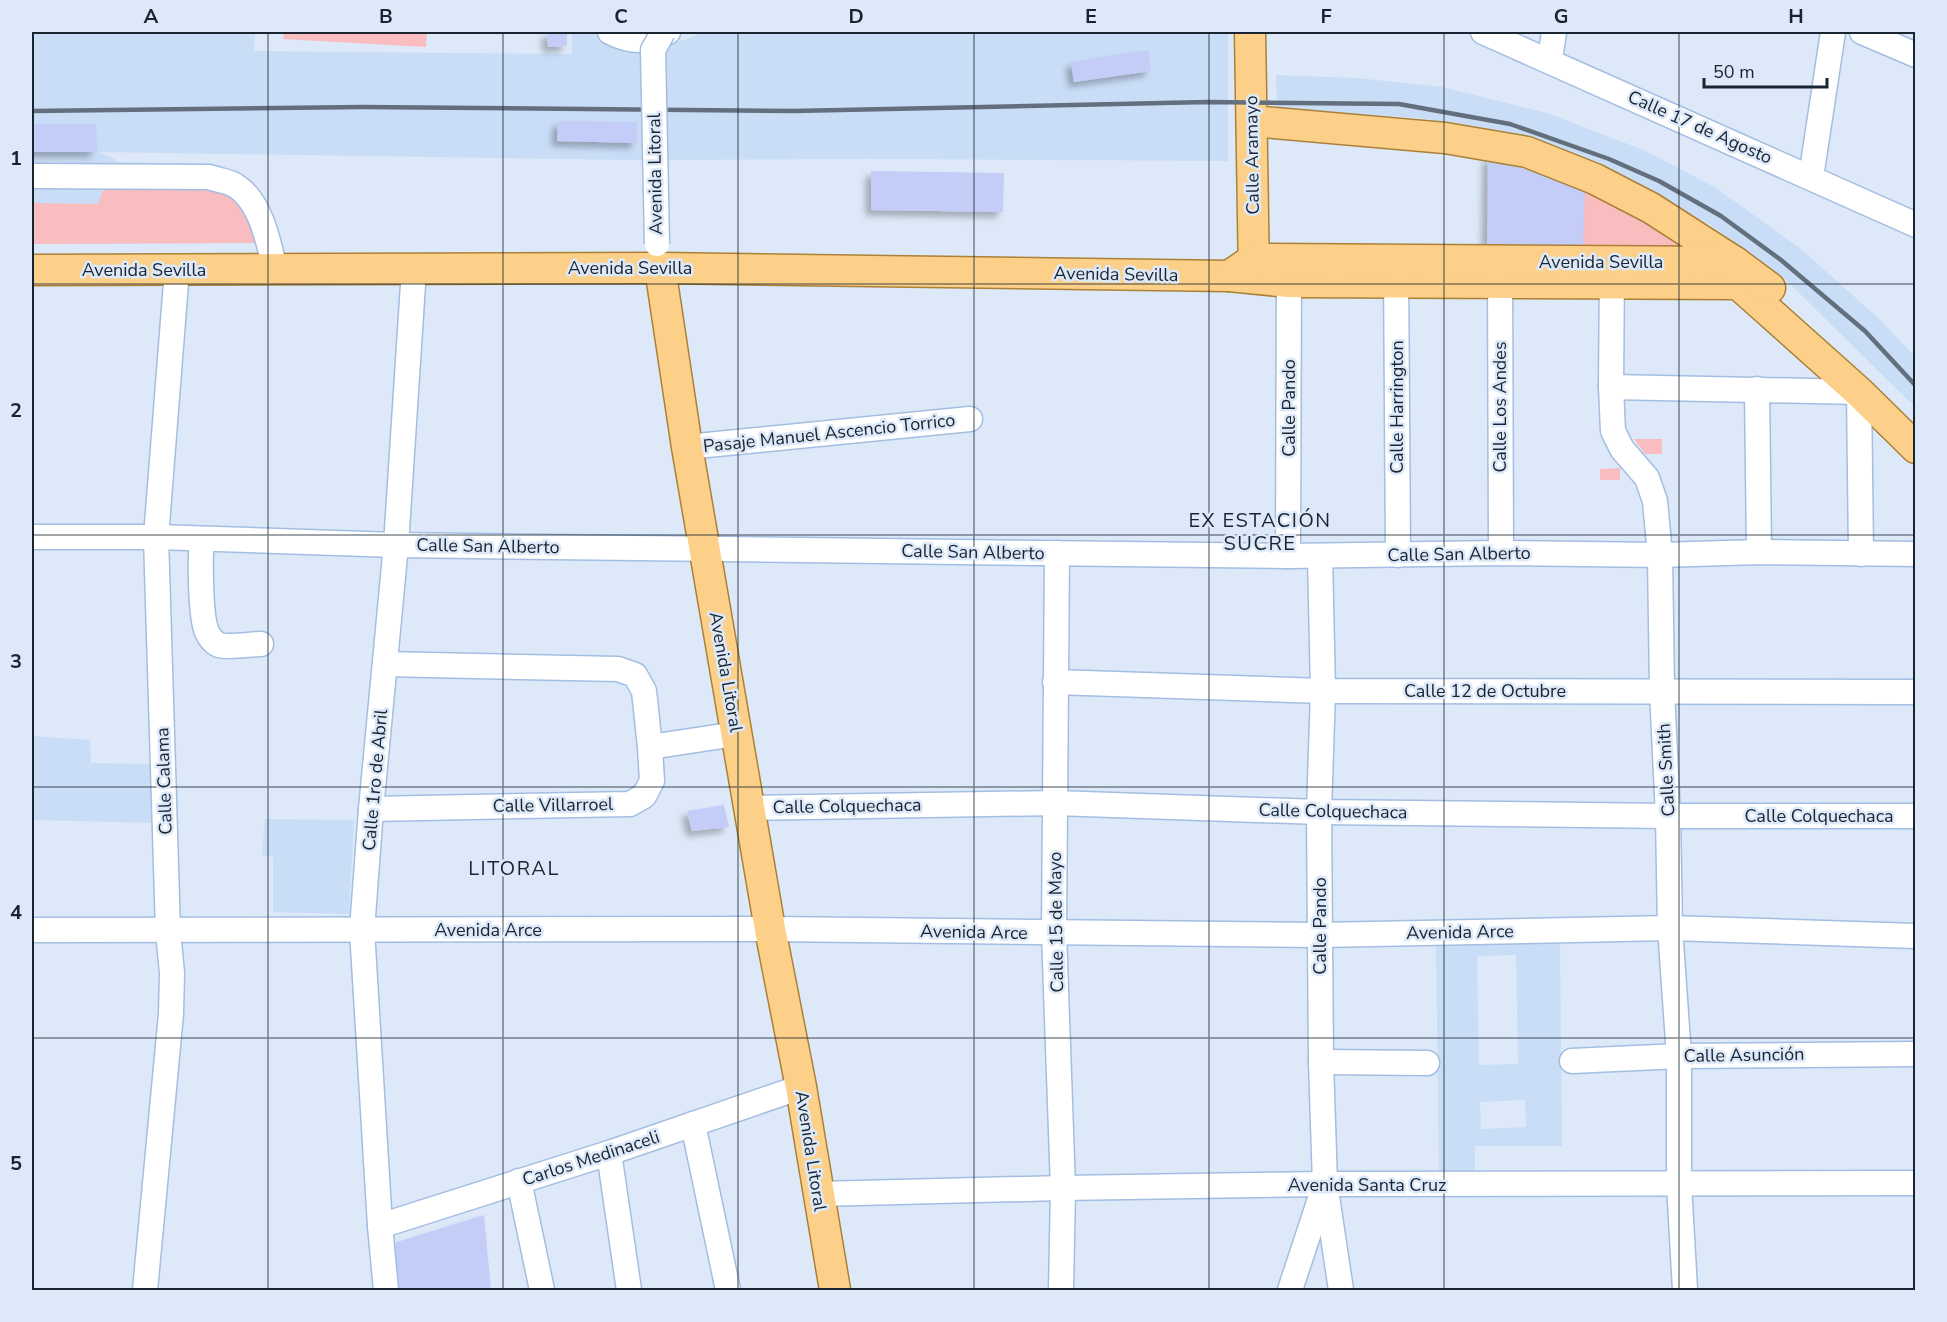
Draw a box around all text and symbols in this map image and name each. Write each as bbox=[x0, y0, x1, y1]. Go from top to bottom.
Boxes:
text: A bbox=[144, 3, 159, 30]
text: B bbox=[379, 3, 393, 30]
text: C bbox=[614, 3, 628, 30]
text: D bbox=[848, 3, 864, 30]
text: E bbox=[1085, 3, 1097, 30]
text: F bbox=[1320, 3, 1332, 30]
text: G bbox=[1554, 3, 1568, 30]
text: H bbox=[1788, 3, 1804, 30]
scale bar bbox=[1704, 51, 1827, 89]
text: 50 m bbox=[1713, 60, 1755, 84]
street label: Calle 17 de Agosto bbox=[1624, 84, 1776, 170]
street label: Calle Aramayo bbox=[1239, 95, 1265, 215]
street label: Avenida Litoral bbox=[642, 112, 668, 235]
text: 1 bbox=[10, 145, 22, 172]
street label: Avenida Sevilla bbox=[1539, 250, 1663, 274]
street label: Avenida Sevilla bbox=[568, 256, 692, 280]
street label: Avenida Sevilla bbox=[82, 258, 206, 282]
street label: Avenida Sevilla bbox=[1054, 261, 1178, 287]
street label: Calle Harrington bbox=[1385, 340, 1409, 474]
street label: Calle Los Andes bbox=[1488, 341, 1512, 473]
street label: Calle Pando bbox=[1277, 359, 1301, 457]
text: 2 bbox=[10, 397, 22, 424]
street label: Pasaje Manuel Ascencio Torrico bbox=[702, 408, 956, 458]
district label: EX ESTACIÓN SUCRE bbox=[1188, 507, 1332, 557]
street label: Calle San Alberto bbox=[416, 533, 560, 559]
street label: Calle San Alberto bbox=[901, 539, 1045, 565]
street label: Calle San Alberto bbox=[1387, 541, 1531, 567]
street label: Avenida Litoral bbox=[704, 610, 749, 735]
text: 3 bbox=[10, 648, 22, 675]
street label: Calle 12 de Octubre bbox=[1404, 679, 1566, 703]
street label: Calle 1ro de Abril bbox=[357, 707, 393, 852]
street label: Calle Smith bbox=[1652, 723, 1680, 817]
street label: Calle Calama bbox=[150, 727, 178, 835]
street label: Calle Villarroel bbox=[493, 792, 614, 818]
street label: Calle Colquechaca bbox=[772, 793, 922, 819]
street label: Calle Colquechaca bbox=[1258, 798, 1408, 824]
street label: Calle Colquechaca bbox=[1745, 804, 1893, 828]
street label: Calle 15 de Mayo bbox=[1043, 851, 1069, 993]
district label: LITORAL bbox=[468, 855, 560, 882]
street label: Calle Pando bbox=[1308, 877, 1332, 975]
text: 4 bbox=[10, 899, 22, 926]
street label: Avenida Arce bbox=[434, 918, 542, 942]
street label: Avenida Arce bbox=[920, 919, 1028, 945]
street label: Avenida Arce bbox=[1406, 919, 1514, 945]
street label: Calle Asunción bbox=[1683, 1042, 1805, 1068]
street label: Avenida Litoral bbox=[790, 1089, 832, 1214]
street label: Carlos Medinaceli bbox=[519, 1124, 663, 1192]
text: 5 bbox=[10, 1150, 22, 1177]
street label: Avenida Santa Cruz bbox=[1288, 1173, 1446, 1197]

